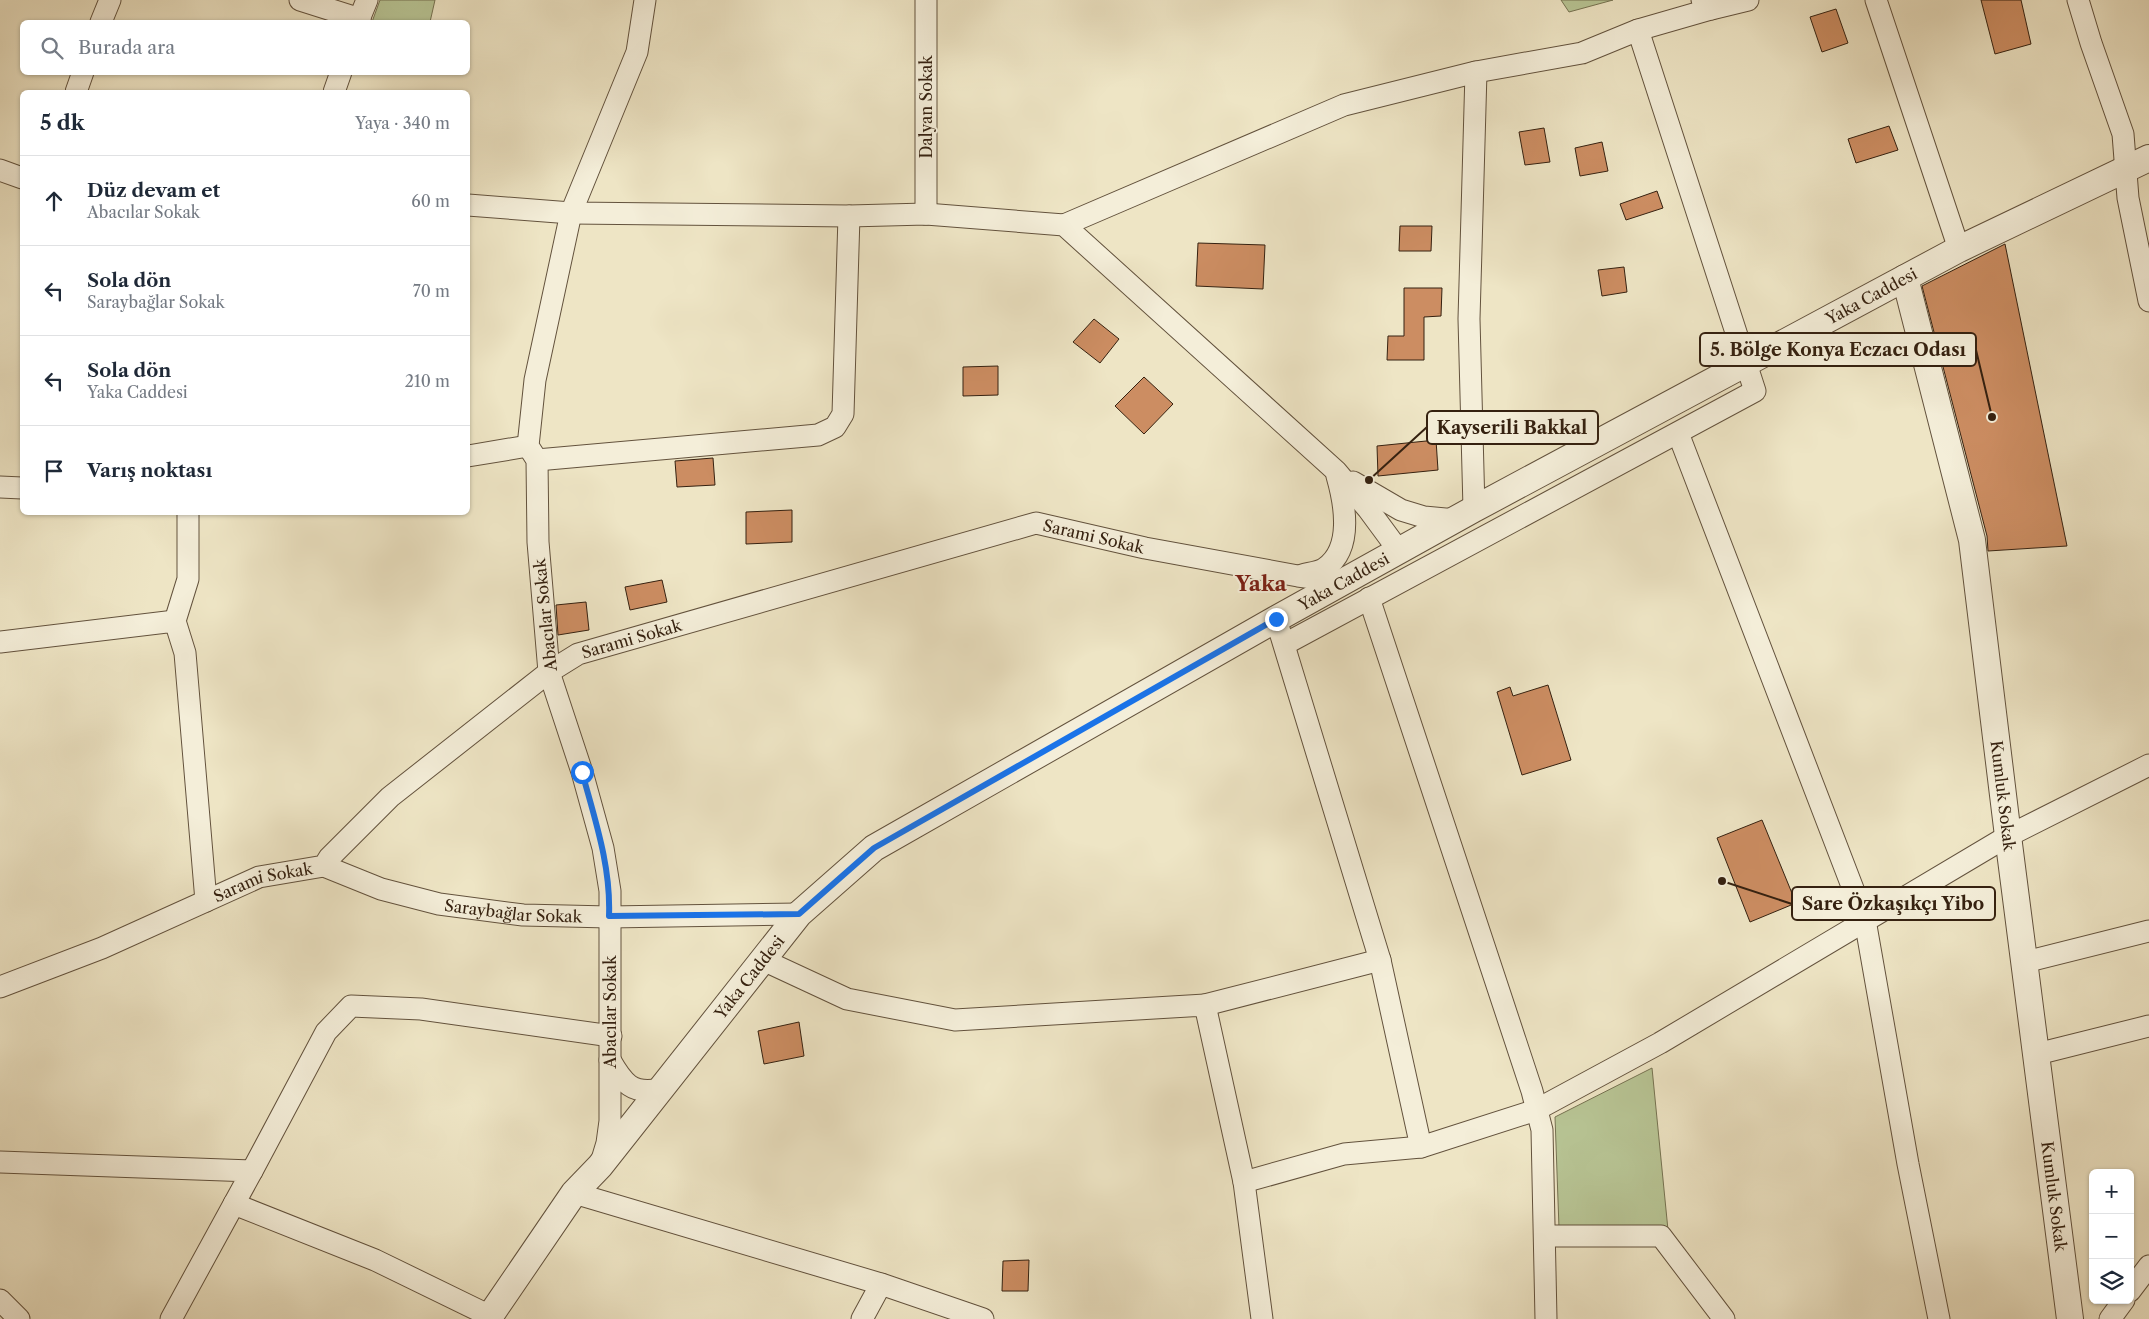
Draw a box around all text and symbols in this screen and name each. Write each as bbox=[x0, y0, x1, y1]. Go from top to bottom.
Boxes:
search box bbox=[20, 20, 470, 75]
icon: search bbox=[38, 34, 66, 62]
text: Burada ara bbox=[78, 36, 175, 59]
street label: Dalyan Sokak bbox=[916, 55, 936, 159]
text: 5 dk bbox=[40, 110, 85, 135]
text: Yaya · 340 m bbox=[355, 113, 450, 133]
text: Düz devam et bbox=[87, 179, 220, 202]
icon: ahead bbox=[40, 187, 68, 215]
text: 60 m bbox=[411, 191, 450, 211]
text: Abacılar Sokak bbox=[87, 202, 200, 222]
street label: Yaka Caddesi bbox=[1821, 263, 1921, 329]
text: Sola dön bbox=[87, 269, 171, 292]
icon: left bbox=[40, 277, 68, 305]
text: 70 m bbox=[413, 281, 450, 301]
text: Saraybağlar Sokak bbox=[87, 292, 225, 312]
callout: 5. Bölge Konya Eczacı Odası bbox=[1700, 333, 1976, 366]
text: 5. Bölge Konya Eczacı Odası bbox=[1710, 339, 1967, 361]
text: Sola dön bbox=[87, 359, 171, 382]
icon: left bbox=[40, 367, 68, 395]
text: 210 m bbox=[405, 371, 450, 391]
text: Yaka Caddesi bbox=[87, 382, 188, 402]
callout: Kayserili Bakkal bbox=[1427, 411, 1598, 444]
text: Kayserili Bakkal bbox=[1437, 417, 1587, 439]
icon: arrive bbox=[40, 457, 68, 485]
text: Varış noktası bbox=[87, 459, 212, 482]
street label: Sarami Sokak bbox=[1041, 515, 1147, 558]
street label: Yaka Caddesi bbox=[1294, 548, 1393, 615]
street label: Abacılar Sokak bbox=[529, 557, 561, 673]
district label: Yaka bbox=[1234, 571, 1288, 596]
route end bbox=[1265, 608, 1288, 631]
street label: Sarami Sokak bbox=[579, 615, 684, 663]
street label: Kumluk Sokak bbox=[1986, 739, 2020, 853]
route start bbox=[571, 761, 594, 784]
street label: Sarami Sokak bbox=[210, 858, 315, 906]
callout: Sare Özkaşıkçı Yibo bbox=[1792, 887, 1995, 920]
text: Sare Özkaşıkçı Yibo bbox=[1802, 892, 1984, 915]
street label: Saraybağlar Sokak bbox=[443, 895, 583, 926]
street label: Yaka Caddesi bbox=[710, 931, 788, 1023]
street label: Abacılar Sokak bbox=[600, 955, 620, 1070]
street label: Kumluk Sokak bbox=[2037, 1140, 2071, 1254]
map controls bbox=[2089, 1169, 2134, 1304]
button: + bbox=[2089, 1169, 2134, 1214]
button: − bbox=[2089, 1214, 2134, 1259]
button: layers bbox=[2089, 1259, 2134, 1304]

